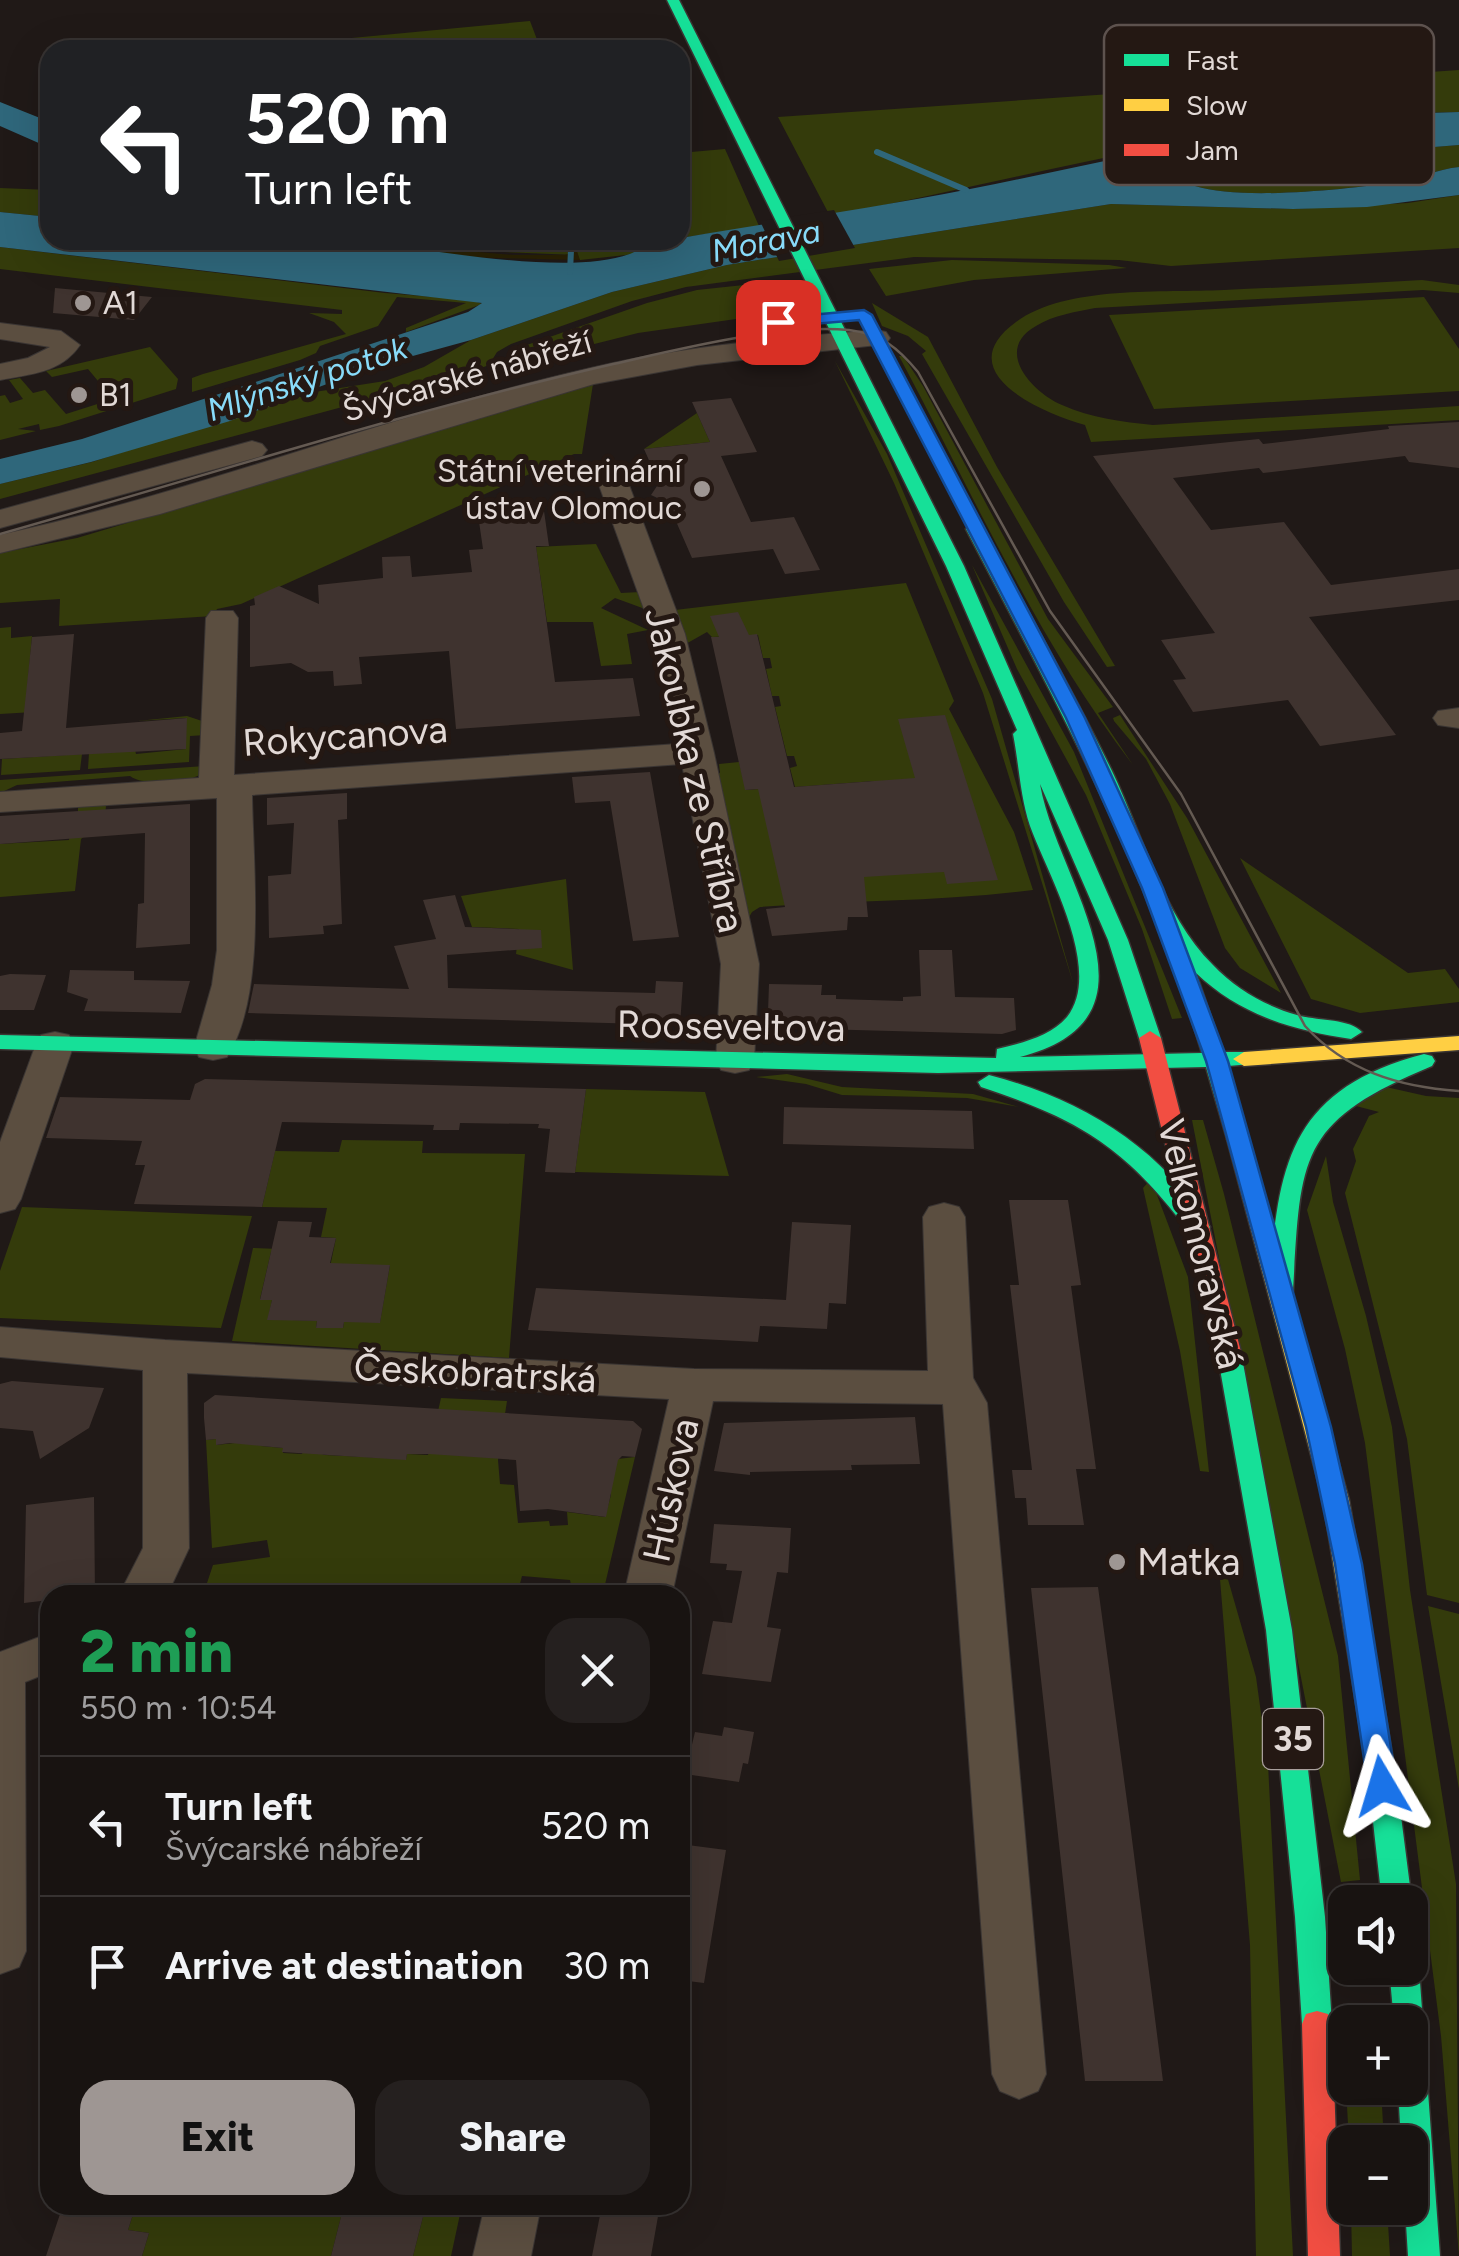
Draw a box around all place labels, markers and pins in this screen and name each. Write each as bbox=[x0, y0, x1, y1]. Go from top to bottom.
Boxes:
pin bbox=[736, 280, 821, 365]
place label: A1 bbox=[103, 284, 138, 322]
marker: A1 bbox=[72, 292, 94, 314]
place label: B1 bbox=[99, 376, 132, 414]
marker: B1 bbox=[68, 384, 90, 406]
place label: Státní veterinární ústav Olomouc bbox=[437, 452, 684, 527]
marker: Státní veterinární ústav Olomouc bbox=[691, 478, 713, 500]
place label: Matka bbox=[1137, 1539, 1240, 1585]
marker: Matka bbox=[1106, 1551, 1128, 1573]

